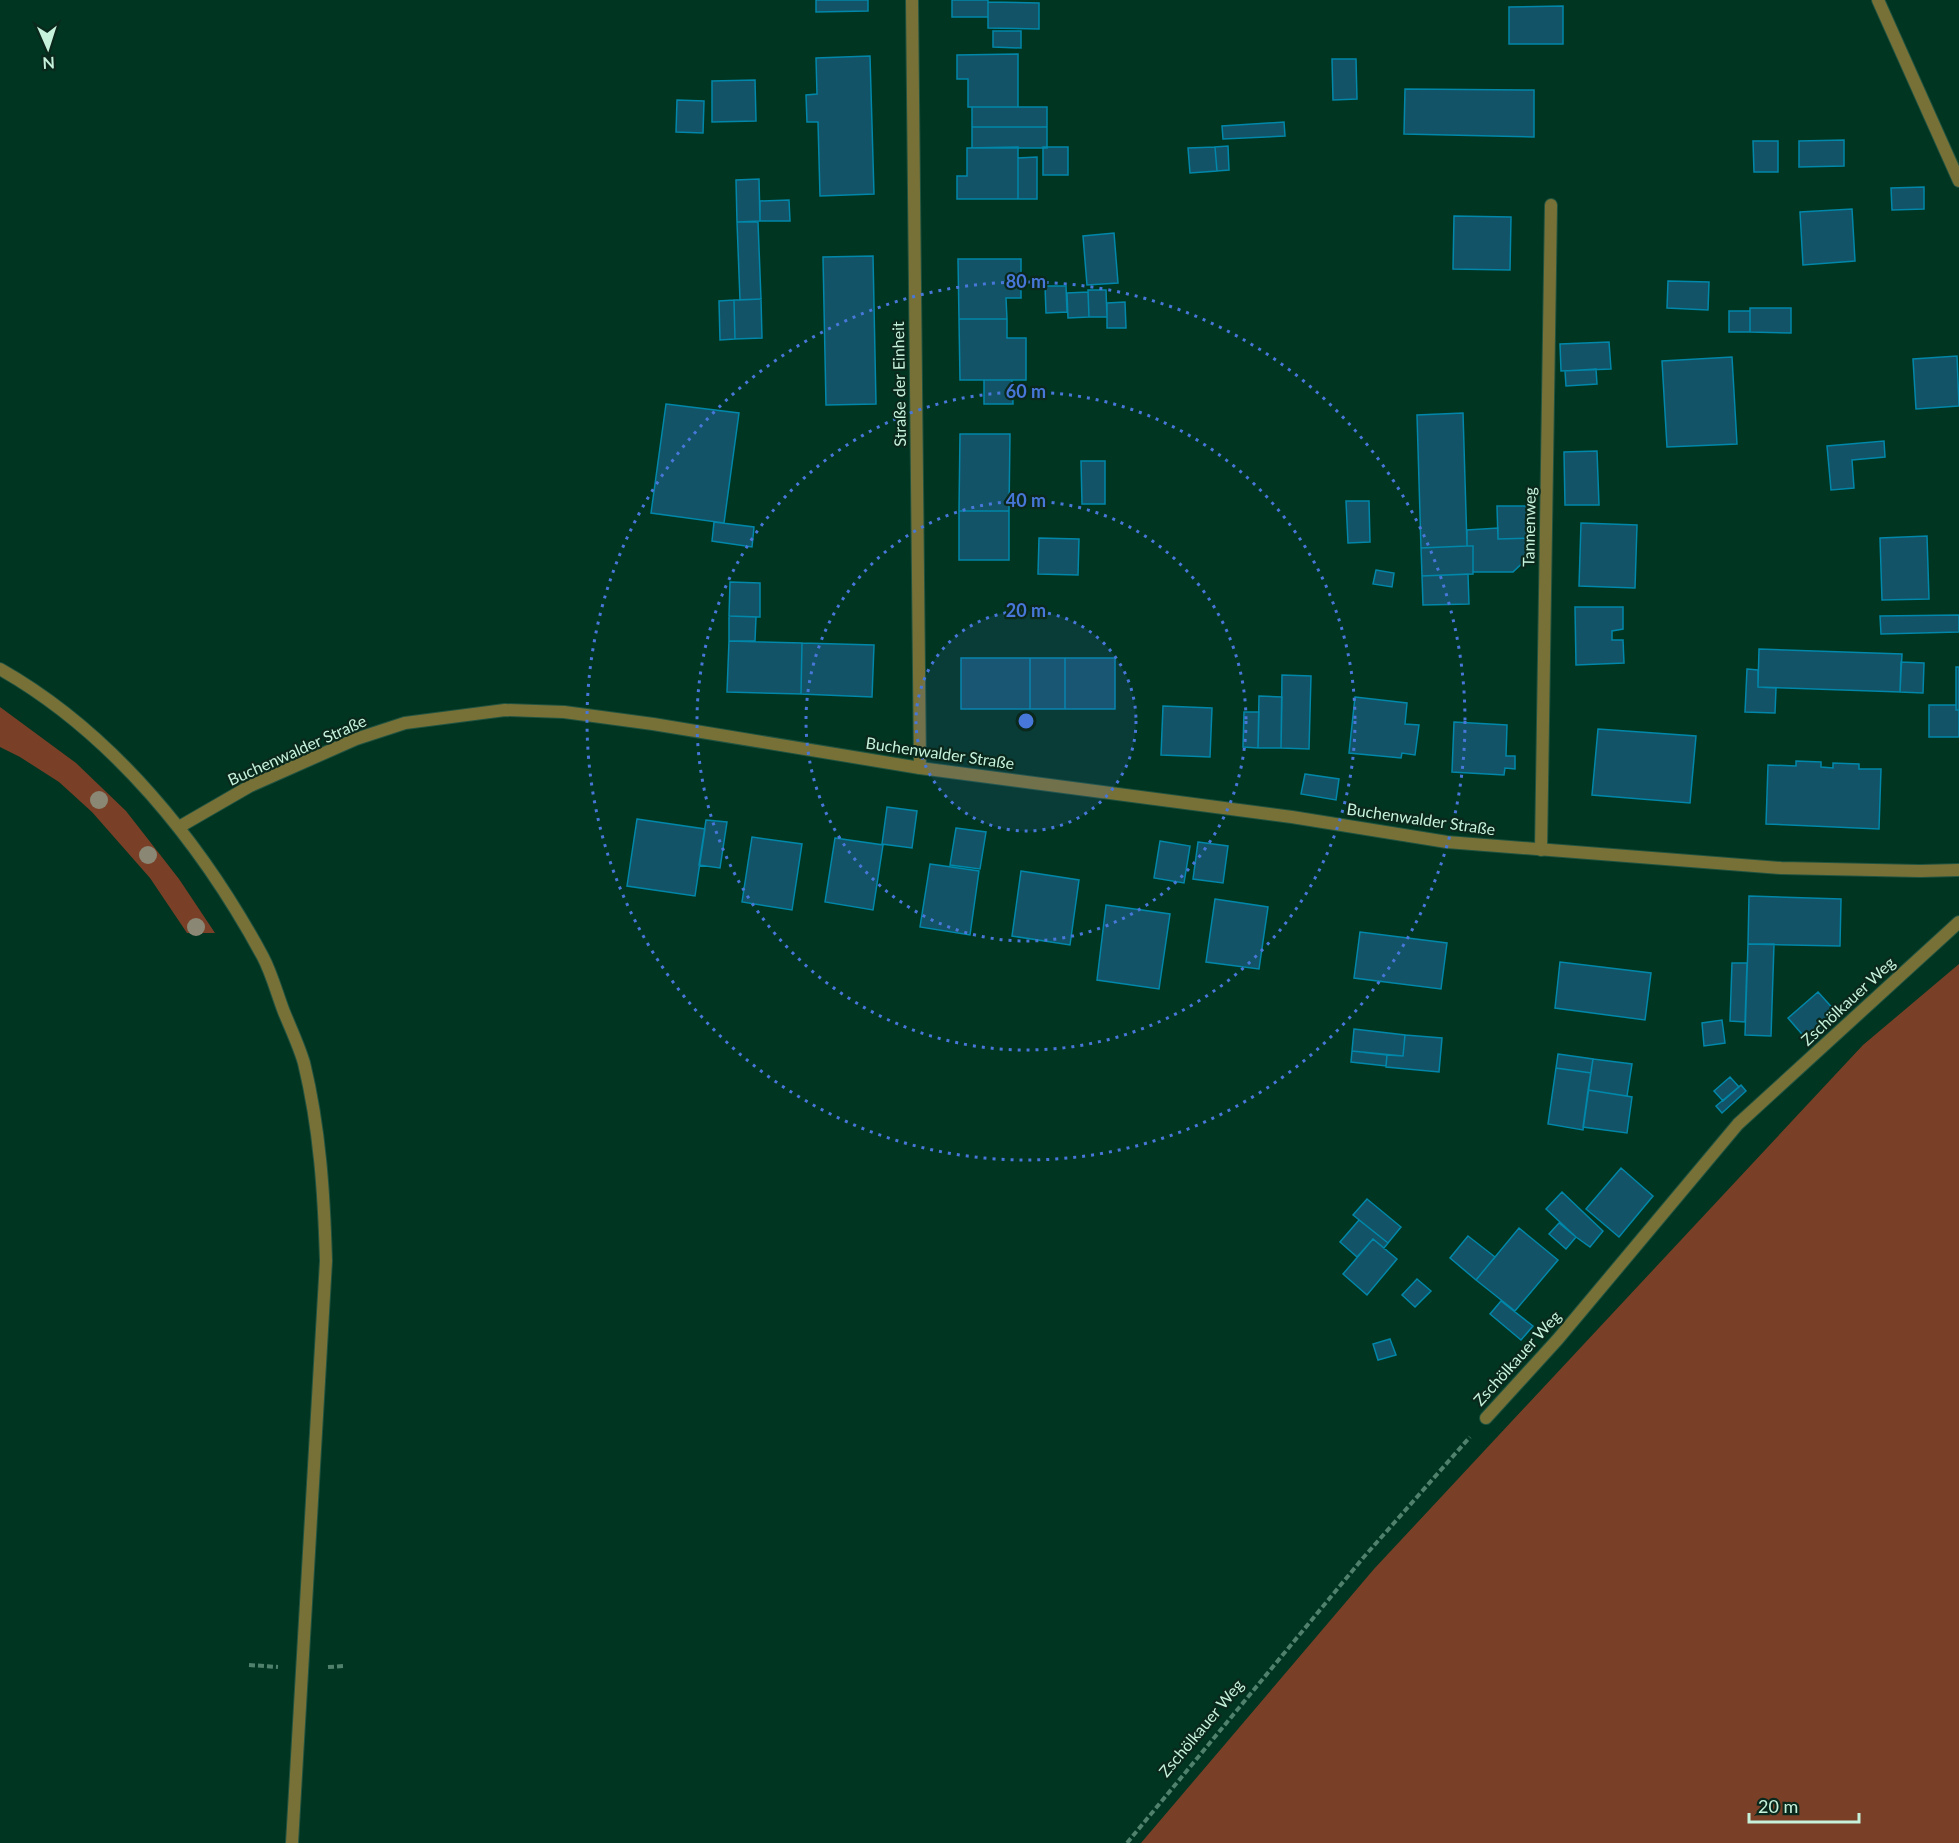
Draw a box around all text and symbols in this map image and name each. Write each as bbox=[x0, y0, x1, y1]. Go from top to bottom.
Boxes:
north arrow bbox=[18, 18, 78, 78]
text: N bbox=[42, 54, 55, 73]
text: 80 m bbox=[1006, 270, 1046, 292]
street label: Straße der Einheit bbox=[888, 321, 909, 447]
text: 60 m bbox=[1006, 380, 1046, 402]
street label: Tannenweg bbox=[1518, 487, 1539, 567]
text: 40 m bbox=[1006, 489, 1046, 511]
text: 20 m bbox=[1006, 599, 1046, 621]
street label: Buchenwalder Straße bbox=[225, 710, 369, 789]
centre of rings bbox=[1016, 711, 1036, 731]
street label: Buchenwalder Straße bbox=[865, 733, 1015, 772]
street label: Buchenwalder Straße bbox=[1346, 799, 1496, 838]
street label: Zschölkauer Weg bbox=[1797, 952, 1898, 1049]
street label: Zschölkauer Weg bbox=[1469, 1306, 1564, 1409]
street label: Zschölkauer Weg bbox=[1154, 1675, 1247, 1780]
scale bar bbox=[1749, 1786, 1858, 1824]
text: 20 m bbox=[1758, 1795, 1798, 1817]

